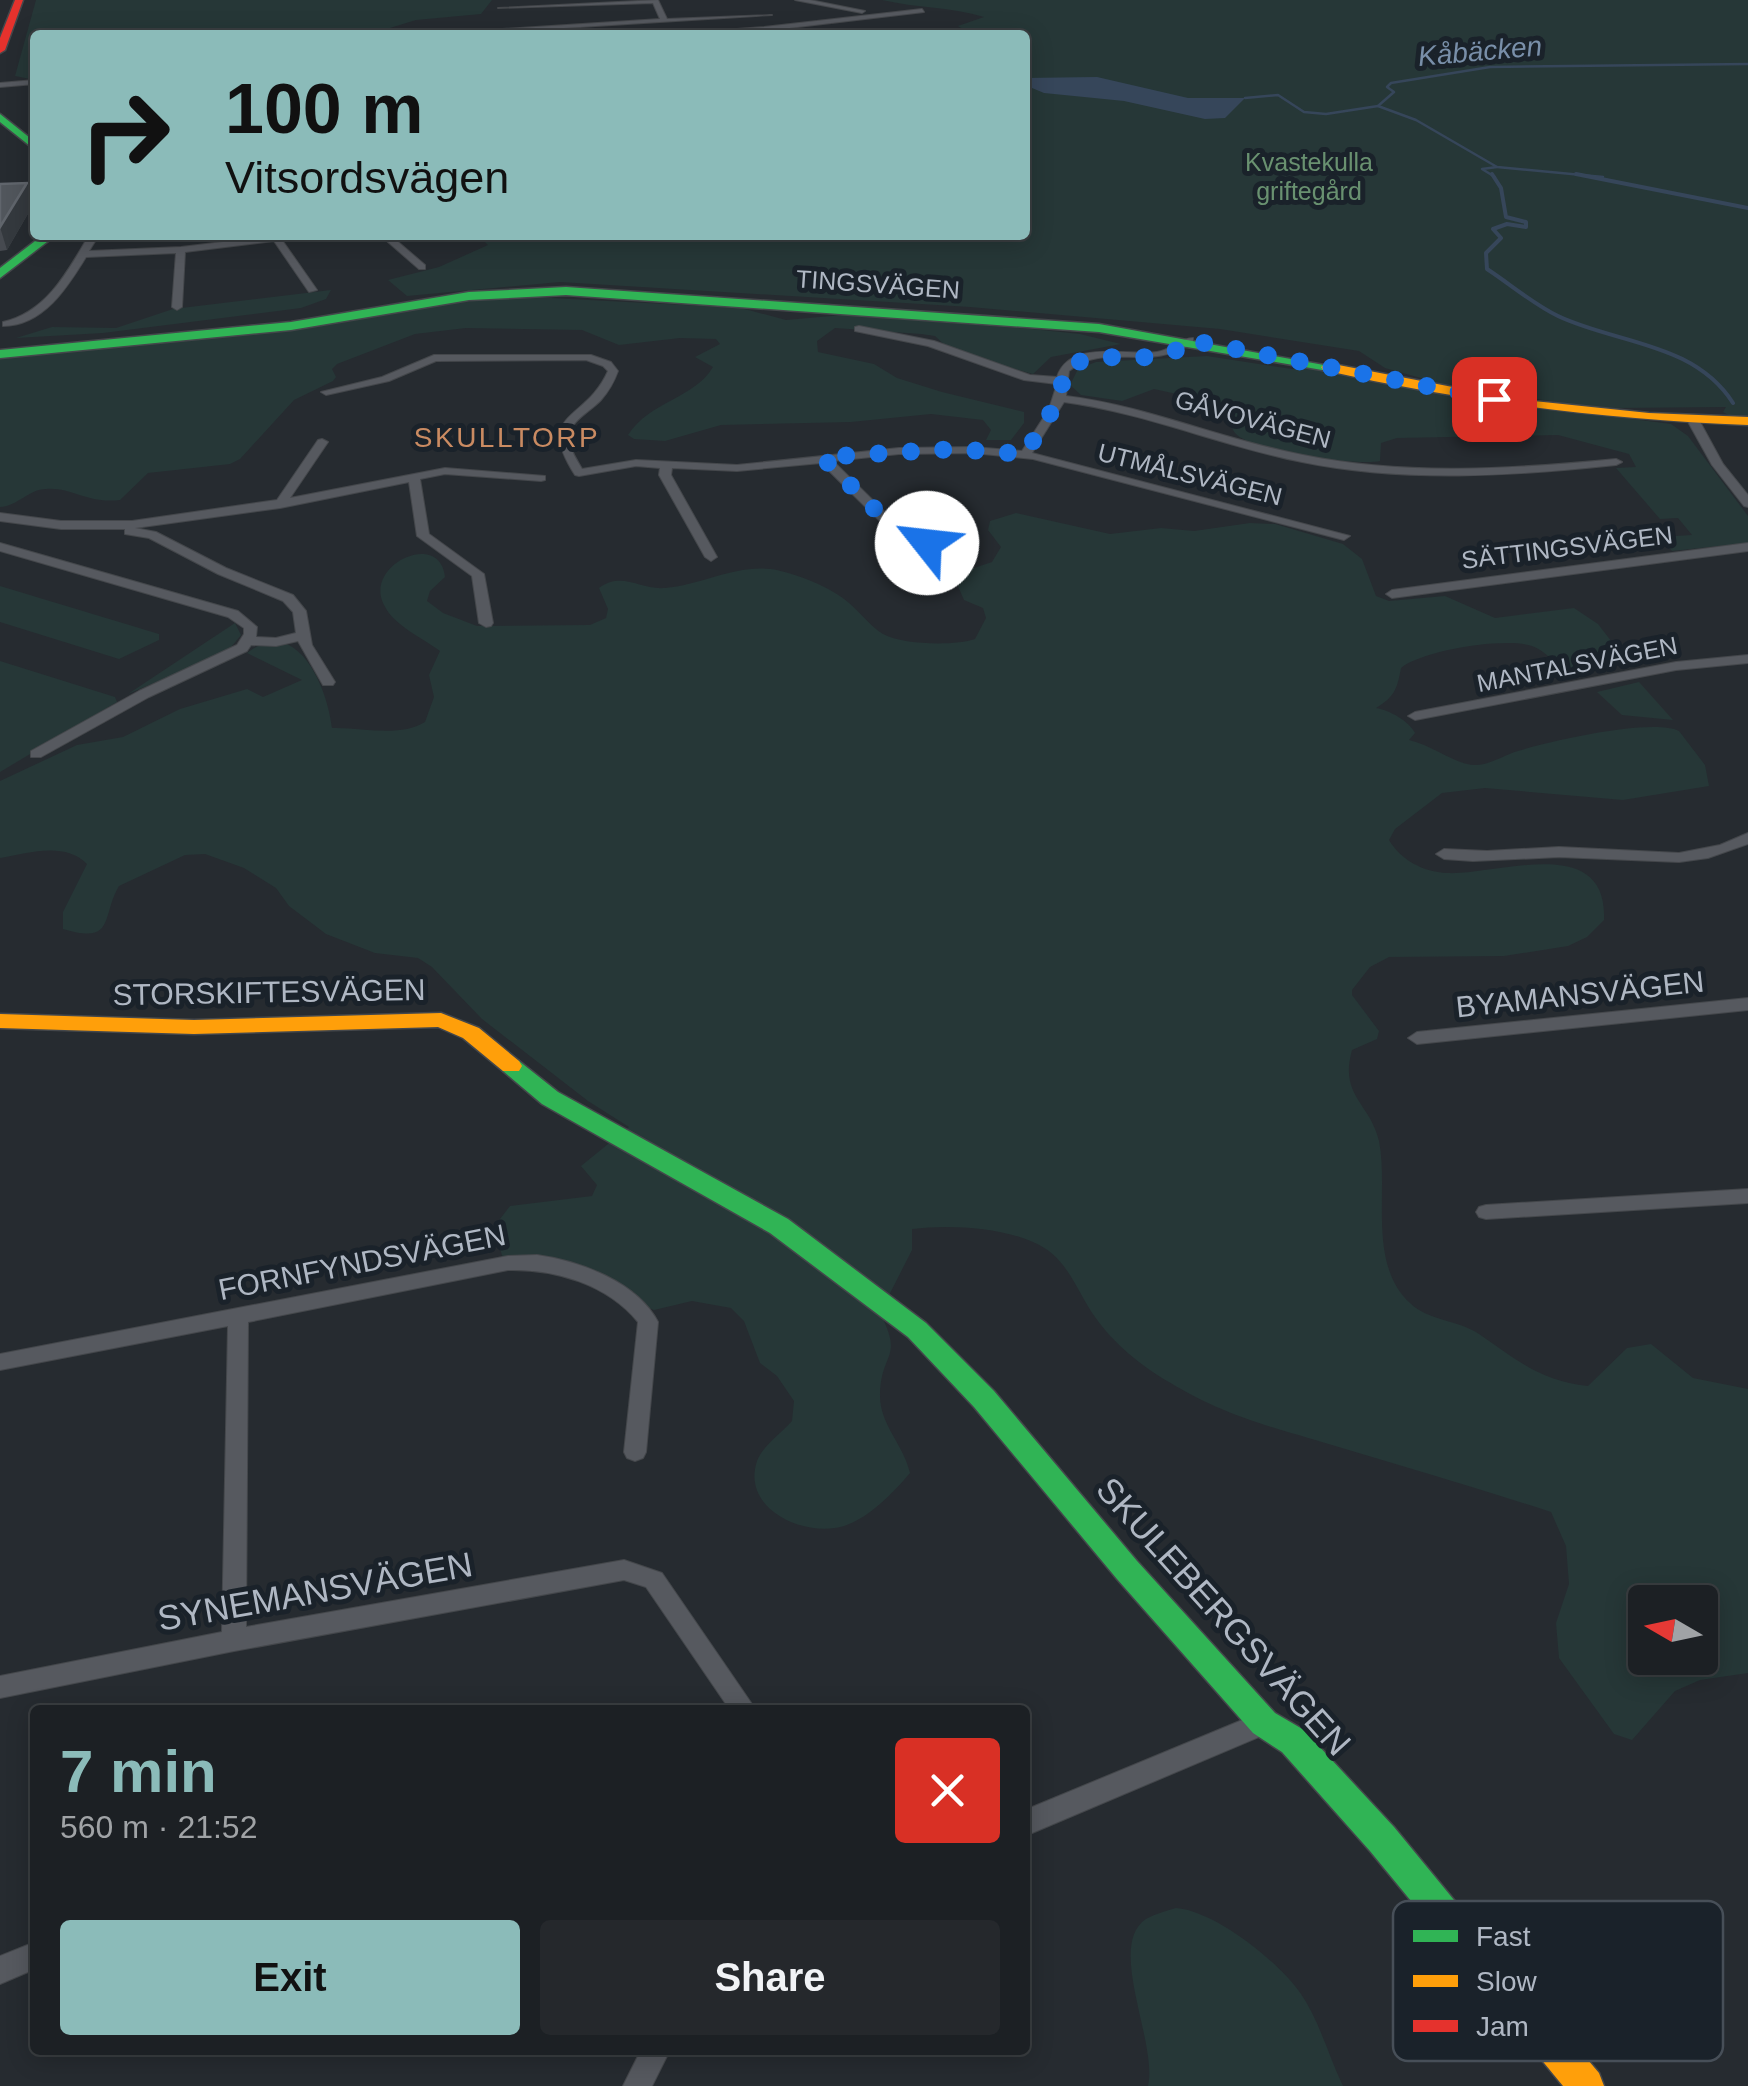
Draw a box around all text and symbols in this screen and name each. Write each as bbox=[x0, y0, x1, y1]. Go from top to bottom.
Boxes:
water label: Kåbäcken bbox=[1417, 30, 1543, 72]
icon: right bbox=[60, 70, 190, 200]
text: 100 m bbox=[225, 70, 423, 148]
park label: Kvastekulla griftegård bbox=[1245, 148, 1373, 205]
text: Vitsordsvägen bbox=[225, 152, 509, 203]
street label: TINGSVÄGEN bbox=[795, 264, 961, 304]
pin bbox=[1452, 357, 1537, 442]
icon: arrive bbox=[1467, 372, 1522, 427]
street label: GÅVOVÄGEN bbox=[1172, 384, 1334, 453]
district label: SKULLTORP bbox=[414, 422, 600, 453]
street label: UTMÅLSVÄGEN bbox=[1095, 437, 1285, 510]
position arrow bbox=[875, 491, 979, 595]
street label: SÄTTINGSVÄGEN bbox=[1460, 520, 1674, 574]
street label: MANTALSVÄGEN bbox=[1474, 631, 1680, 697]
street label: BYAMANSVÄGEN bbox=[1454, 965, 1706, 1023]
street label: STORSKIFTESVÄGEN bbox=[112, 973, 426, 1011]
street label: FORNFYNDSVÄGEN bbox=[216, 1218, 508, 1306]
street label: SKULEBERGSVÄGEN bbox=[1089, 1469, 1359, 1763]
street label: SYNEMANSVÄGEN bbox=[155, 1544, 475, 1638]
north arrow bbox=[1628, 1585, 1718, 1675]
map controls bbox=[1628, 1585, 1718, 1675]
text: 7 min bbox=[60, 1738, 217, 1805]
button: close bbox=[895, 1738, 1000, 1843]
text: 560 m · 21:52 bbox=[60, 1809, 257, 1845]
legend bbox=[1393, 1901, 1723, 2061]
button: Exit bbox=[60, 1920, 520, 2035]
button: Share bbox=[540, 1920, 1000, 2035]
text: Fast bbox=[1476, 1921, 1531, 1952]
text: Slow bbox=[1476, 1966, 1537, 1997]
text: Jam bbox=[1476, 2011, 1529, 2042]

